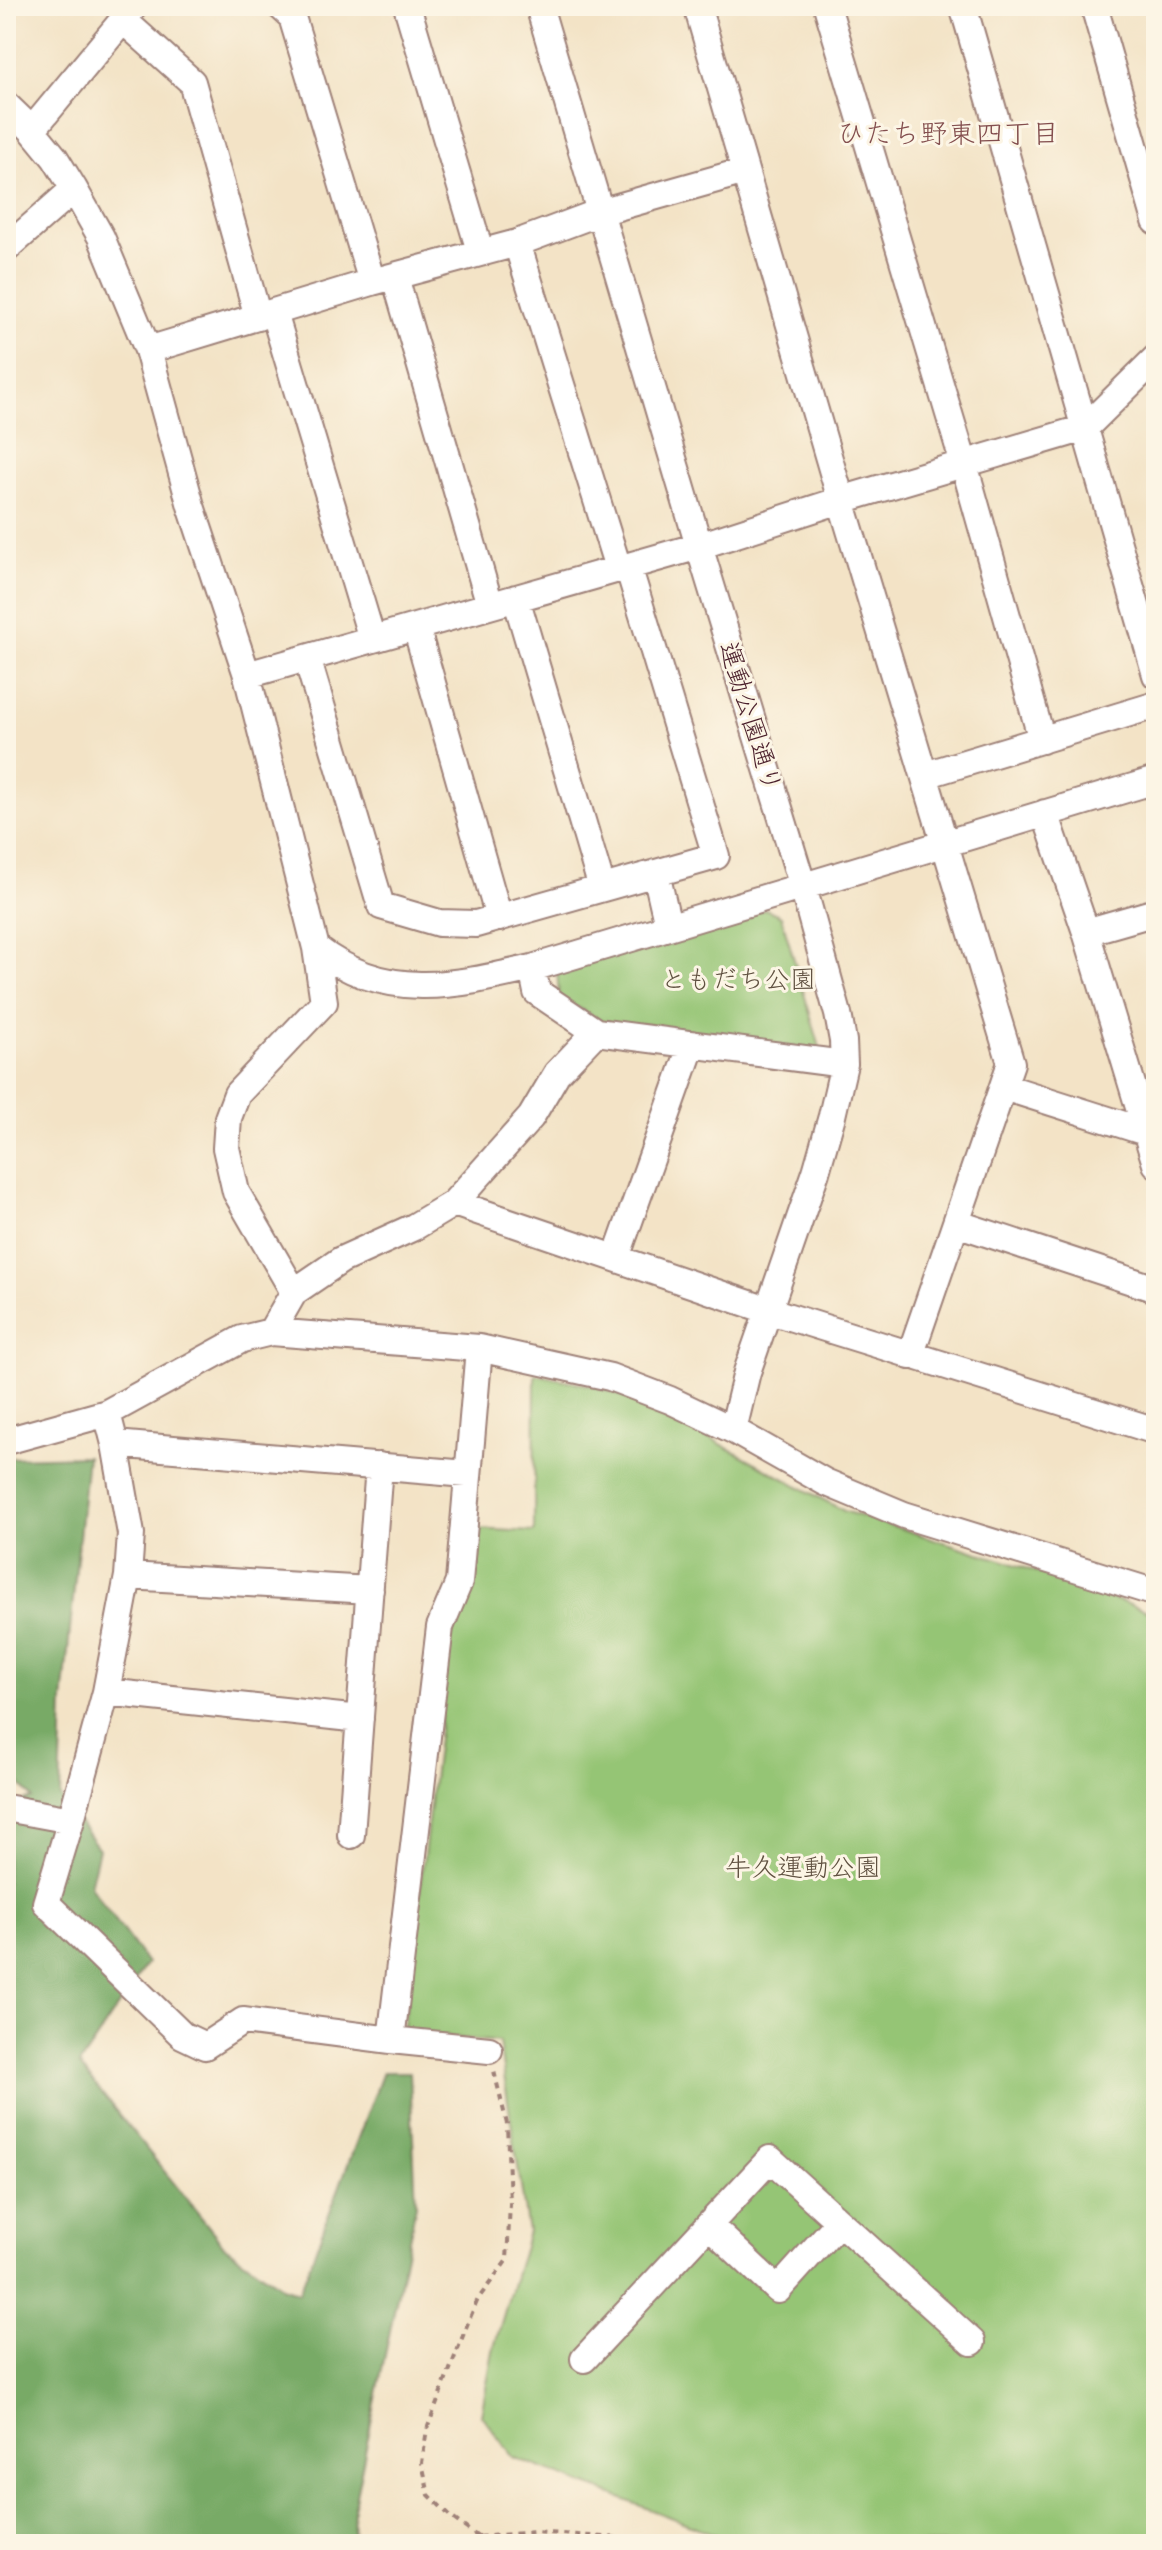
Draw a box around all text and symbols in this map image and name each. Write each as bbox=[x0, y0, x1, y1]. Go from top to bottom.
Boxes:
district label: ひたち野東四丁目 bbox=[837, 115, 1059, 151]
street label: 運動公園通り bbox=[713, 637, 790, 796]
park label: ともだち公園 bbox=[660, 962, 816, 995]
park label: 牛久運動公園 bbox=[725, 1850, 881, 1883]

